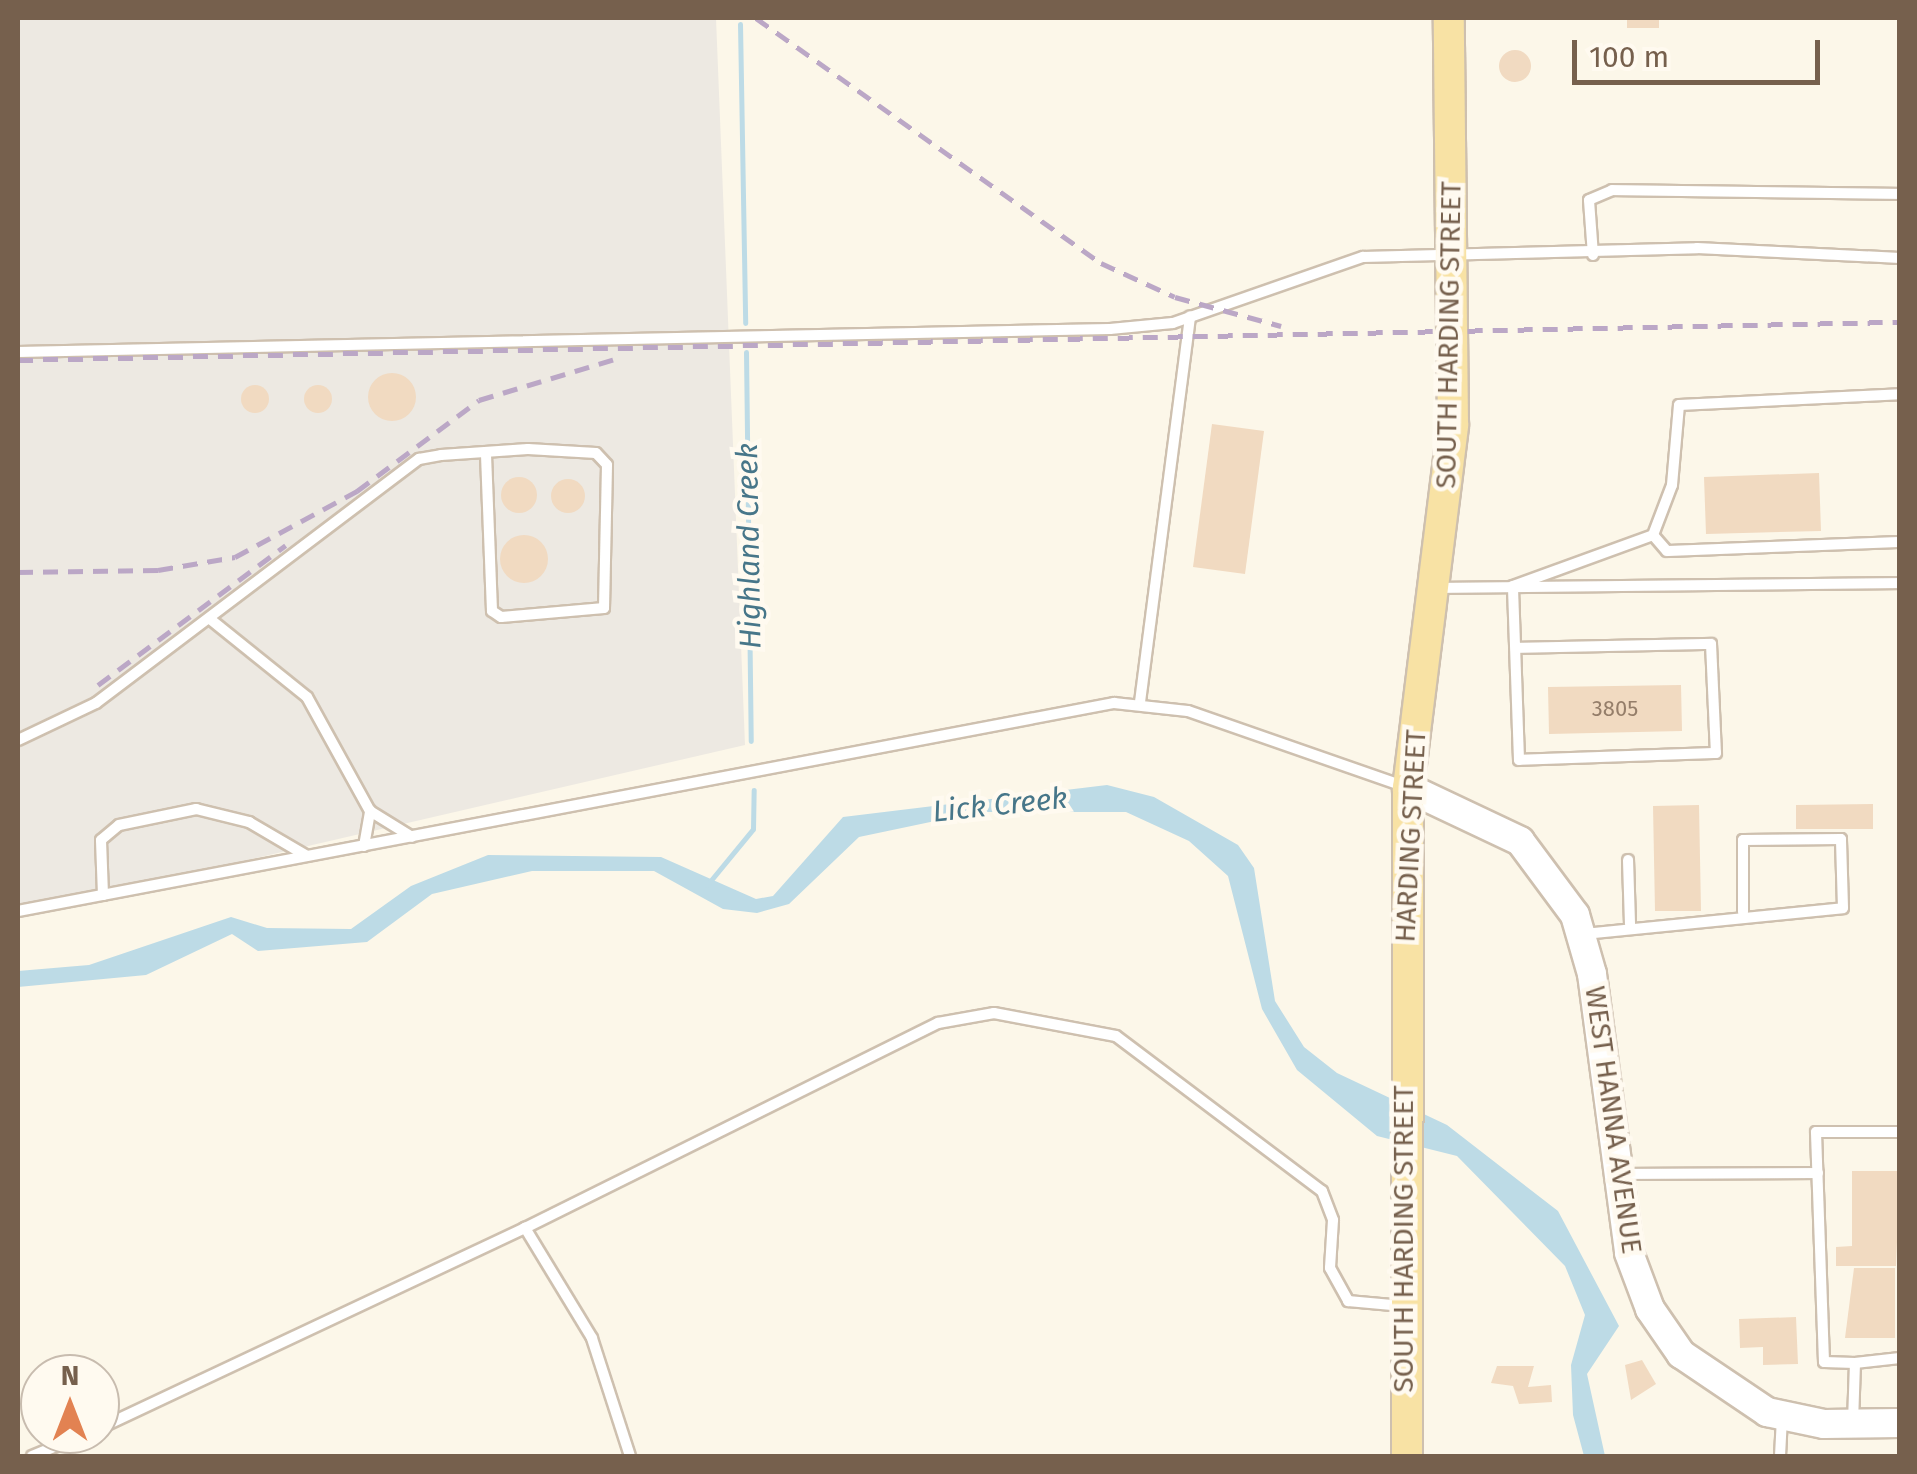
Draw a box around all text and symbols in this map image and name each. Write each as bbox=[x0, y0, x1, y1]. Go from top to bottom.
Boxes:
scale bar bbox=[1577, 20, 1824, 82]
text: 100 m bbox=[1589, 39, 1669, 75]
street label: SOUTH HARDING STREET bbox=[1430, 181, 1468, 489]
water label: Highland Creek bbox=[729, 443, 769, 649]
house number: 3805 bbox=[1592, 696, 1638, 722]
street label: HARDING STREET bbox=[1389, 729, 1433, 943]
water label: Lick Creek bbox=[931, 780, 1069, 830]
street label: WEST HANNA AVENUE bbox=[1578, 984, 1648, 1256]
street label: SOUTH HARDING STREET bbox=[1387, 1085, 1421, 1393]
north arrow bbox=[20, 1354, 120, 1454]
text: N bbox=[61, 1359, 79, 1392]

